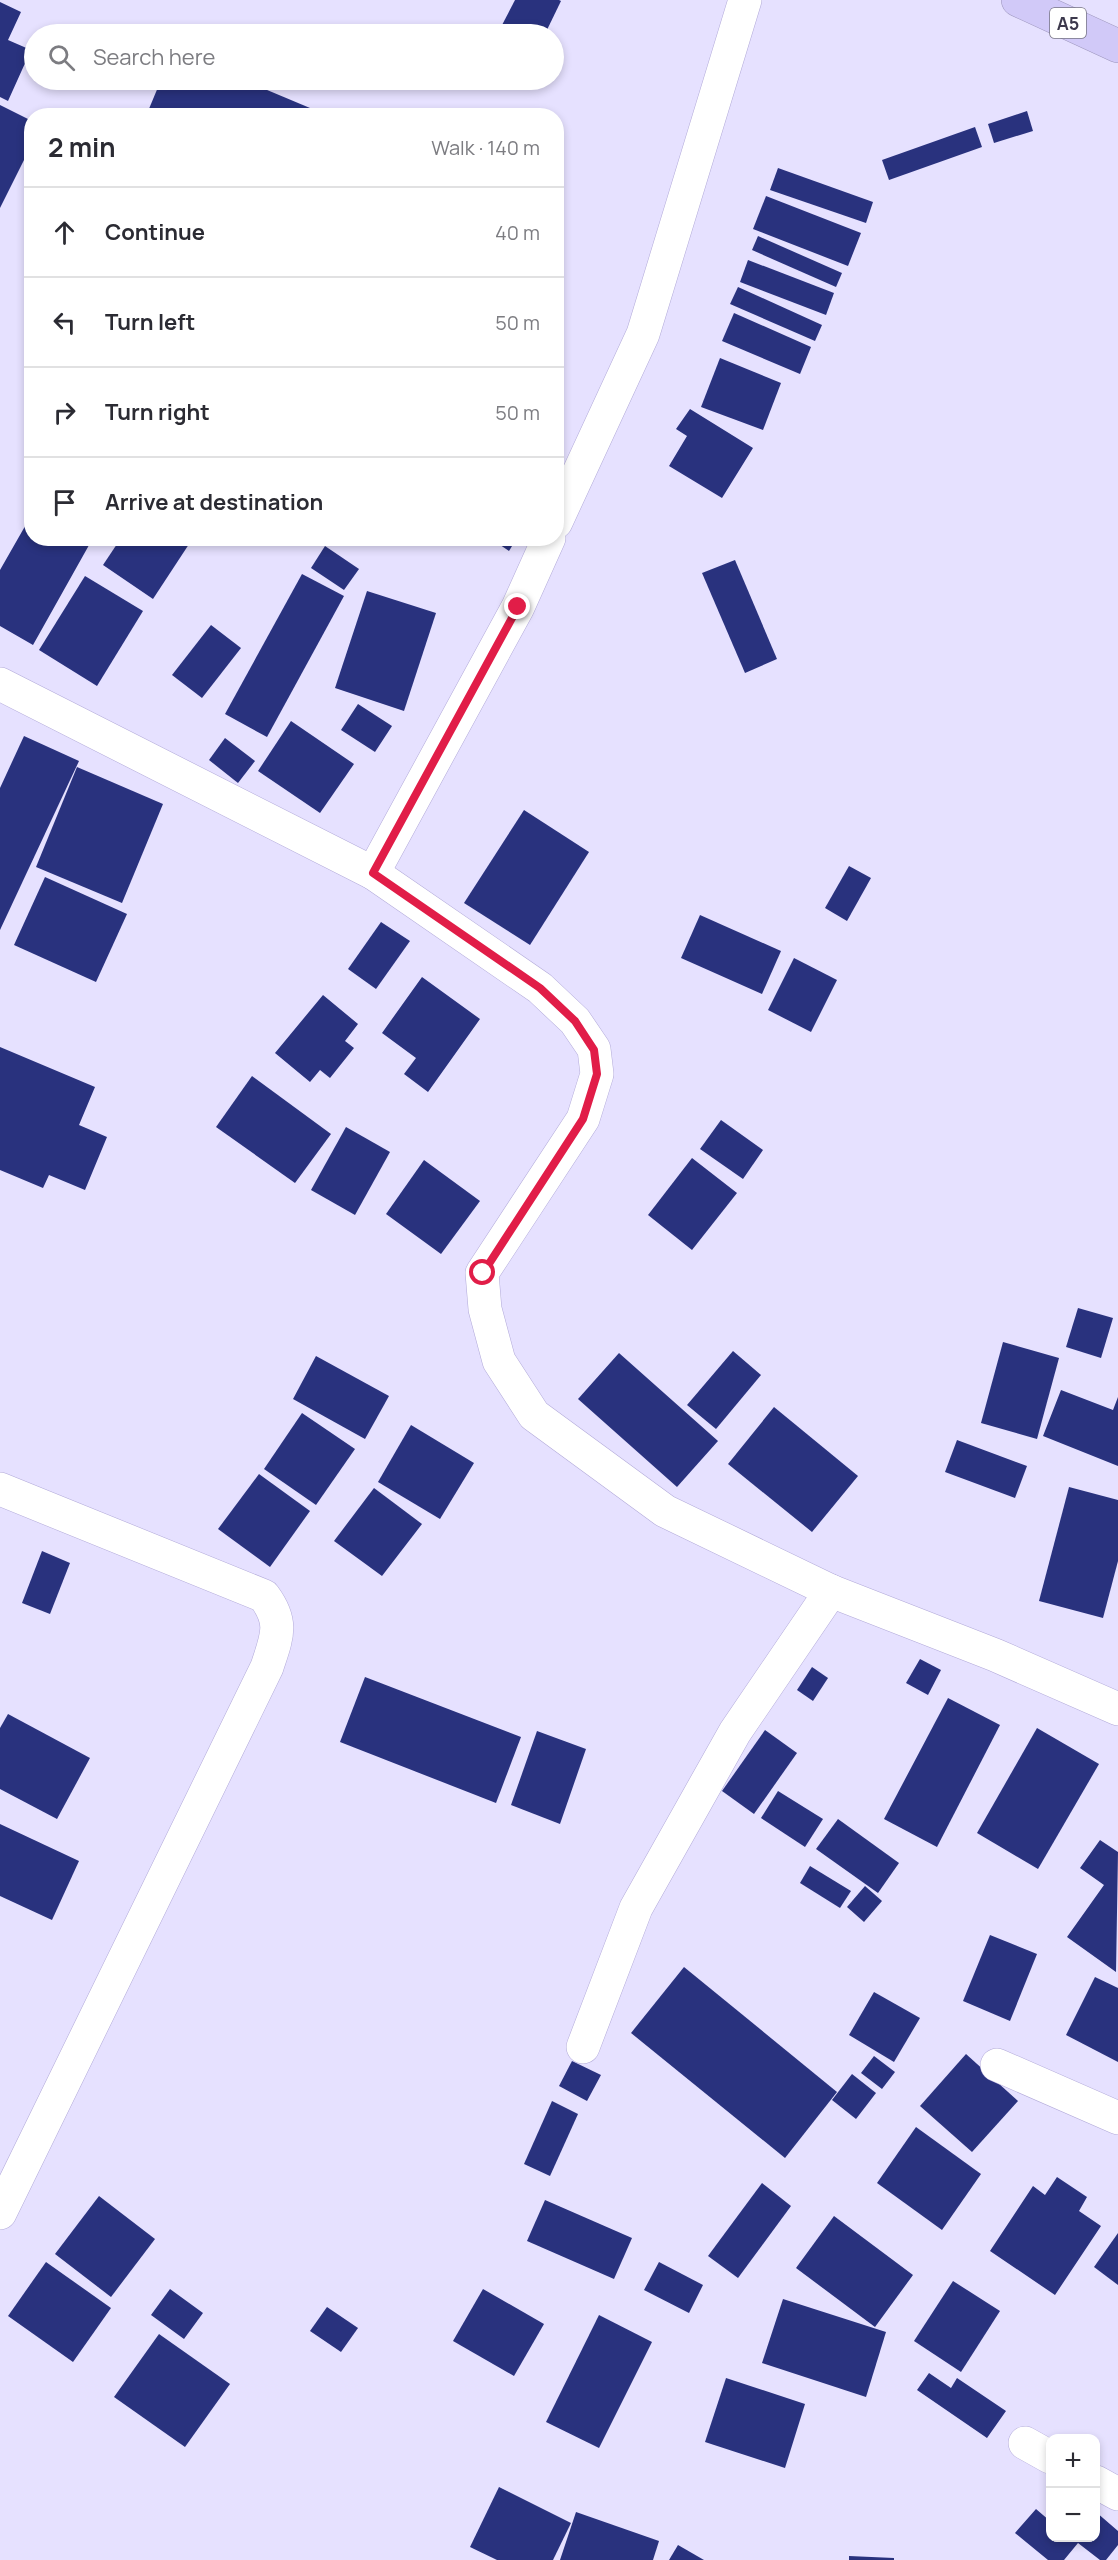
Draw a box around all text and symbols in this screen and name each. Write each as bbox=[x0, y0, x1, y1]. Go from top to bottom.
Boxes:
road number: A5 bbox=[1050, 8, 1086, 38]
search box bbox=[24, 24, 564, 90]
icon: search bbox=[45, 41, 78, 74]
text: Search here bbox=[93, 42, 215, 72]
text: 2 min bbox=[48, 129, 116, 165]
text: Walk · 140 m bbox=[431, 134, 540, 161]
icon: ahead bbox=[48, 216, 81, 249]
text: Continue bbox=[105, 217, 205, 247]
text: 40 m bbox=[495, 219, 540, 246]
icon: left bbox=[48, 306, 81, 339]
text: Turn left bbox=[105, 307, 195, 337]
text: 50 m bbox=[495, 309, 540, 336]
icon: right bbox=[48, 396, 81, 429]
text: Turn right bbox=[105, 397, 210, 427]
text: 50 m bbox=[495, 399, 540, 426]
icon: arrive bbox=[48, 486, 81, 519]
text: Arrive at destination bbox=[105, 487, 323, 517]
route end bbox=[504, 593, 530, 619]
route start bbox=[469, 1259, 495, 1285]
map controls bbox=[1046, 2434, 1100, 2542]
button: + bbox=[1046, 2434, 1100, 2488]
button: − bbox=[1046, 2488, 1100, 2542]

